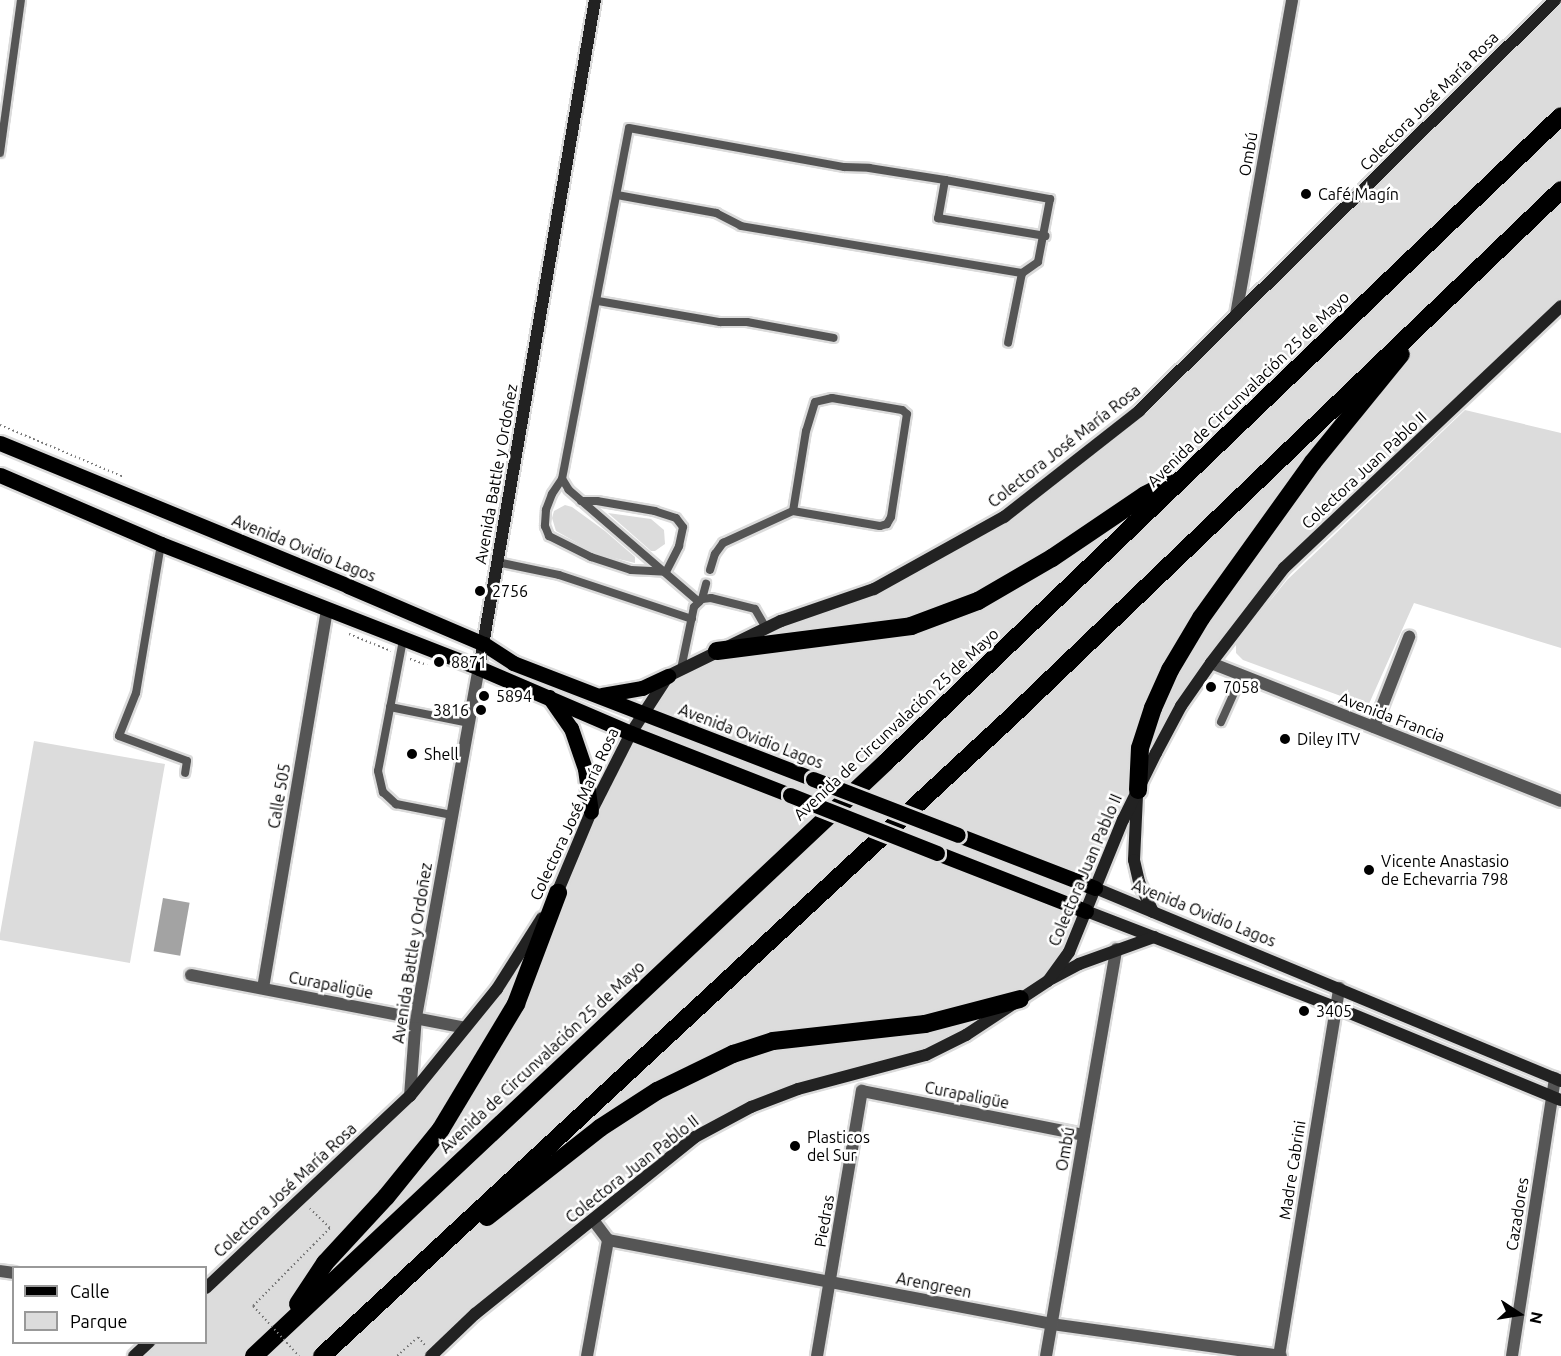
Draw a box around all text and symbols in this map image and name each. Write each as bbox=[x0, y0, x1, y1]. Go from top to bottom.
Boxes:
street label: Colectora José María Rosa bbox=[1356, 28, 1502, 174]
street label: Ombú bbox=[1235, 130, 1261, 178]
place label: Café Magín bbox=[1318, 184, 1399, 204]
marker: Café Magín bbox=[1299, 187, 1313, 201]
street label: Avenida de Circunvalación 25 de Mayo bbox=[1143, 287, 1353, 491]
street label: Colectora José María Rosa bbox=[984, 380, 1144, 512]
street label: Avenida Battle y Ordoñez bbox=[471, 382, 521, 566]
street label: Colectora Juan Pablo II bbox=[1298, 407, 1430, 533]
street label: Avenida Ovidio Lagos bbox=[229, 510, 379, 586]
place label: 2756 bbox=[492, 581, 528, 601]
marker: 2756 bbox=[473, 584, 487, 598]
street label: Avenida de Circunvalación 25 de Mayo bbox=[790, 624, 1002, 824]
place label: 8871 bbox=[451, 652, 487, 672]
marker: 8871 bbox=[432, 655, 446, 669]
place label: 7058 bbox=[1223, 677, 1259, 697]
marker: 7058 bbox=[1204, 680, 1218, 694]
place label: 5894 bbox=[496, 686, 532, 706]
street label: Avenida Francia bbox=[1336, 688, 1448, 746]
marker: 5894 bbox=[477, 689, 491, 703]
place label: 3816 bbox=[433, 700, 469, 720]
street label: Avenida Ovidio Lagos bbox=[676, 700, 826, 772]
marker: 3816 bbox=[474, 703, 488, 717]
street label: Colectora José María Rosa bbox=[526, 725, 622, 903]
place label: Diley ITV bbox=[1297, 729, 1360, 749]
marker: Diley ITV bbox=[1278, 732, 1292, 746]
place label: Shell bbox=[424, 744, 459, 764]
marker: Shell bbox=[405, 747, 419, 761]
street label: Calle 505 bbox=[264, 762, 294, 830]
street label: Colectora Juan Pablo II bbox=[1044, 791, 1126, 949]
place label: Vicente Anastasio de Echevarria 798 bbox=[1381, 851, 1509, 889]
street label: Avenida Battle y Ordoñez bbox=[388, 861, 436, 1045]
marker: Vicente Anastasio de Echevarria 798 bbox=[1362, 863, 1376, 877]
street label: Avenida Ovidio Lagos bbox=[1129, 875, 1279, 951]
street label: Avenida de Circunvalación 25 de Mayo bbox=[436, 957, 648, 1157]
street label: Curapaligüe bbox=[287, 967, 375, 1003]
place label: 3405 bbox=[1316, 1001, 1352, 1021]
marker: 3405 bbox=[1297, 1004, 1311, 1018]
street label: Curapaligüe bbox=[923, 1077, 1011, 1113]
street label: Colectora Juan Pablo II bbox=[562, 1111, 702, 1227]
street label: Colectora José María Rosa bbox=[210, 1119, 360, 1261]
street label: Madre Cabrini bbox=[1275, 1119, 1309, 1221]
street label: Ombú bbox=[1052, 1125, 1078, 1173]
place label: Plasticos del Sur bbox=[807, 1127, 870, 1165]
marker: Plasticos del Sur bbox=[788, 1139, 802, 1153]
street label: Cazadores bbox=[1502, 1176, 1532, 1252]
street label: Piedras bbox=[810, 1193, 838, 1249]
legend bbox=[12, 1266, 207, 1344]
street label: Arengreen bbox=[895, 1268, 973, 1302]
text: Calle bbox=[70, 1281, 110, 1301]
north arrow bbox=[1489, 1284, 1549, 1344]
text: N bbox=[1527, 1310, 1547, 1325]
text: Parque bbox=[70, 1311, 127, 1331]

